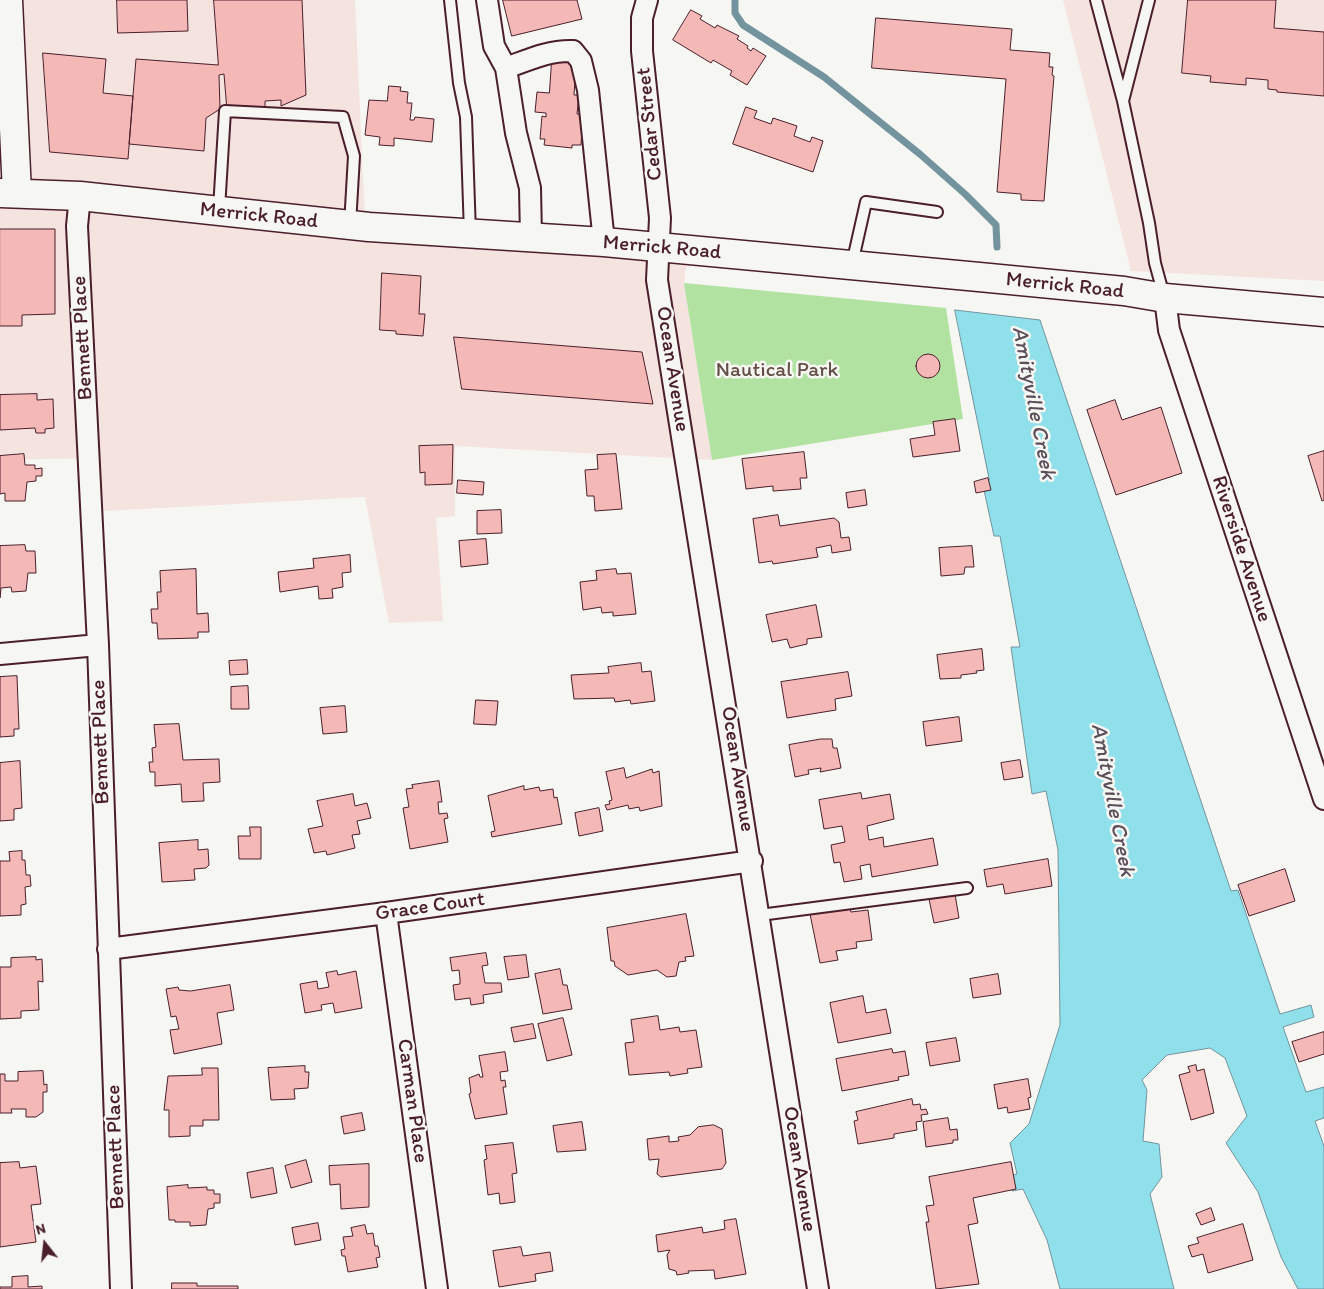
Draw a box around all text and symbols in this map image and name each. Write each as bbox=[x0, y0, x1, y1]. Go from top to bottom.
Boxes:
street label: Cedar Street bbox=[632, 66, 668, 182]
street label: Merrick Road bbox=[199, 197, 319, 235]
street label: Merrick Road bbox=[602, 230, 722, 266]
street label: Merrick Road bbox=[1005, 267, 1125, 305]
street label: Bennett Place bbox=[67, 275, 99, 401]
street label: Ocean Avenue bbox=[650, 304, 694, 434]
water label: Amityville Creek bbox=[1005, 324, 1061, 482]
park label: Nautical Park bbox=[716, 358, 838, 384]
street label: Riverside Avenue bbox=[1205, 473, 1277, 625]
street label: Bennett Place bbox=[86, 679, 116, 805]
street label: Ocean Avenue bbox=[715, 704, 759, 834]
water label: Amityville Creek bbox=[1084, 721, 1140, 879]
street label: Grace Court bbox=[374, 887, 486, 927]
street label: Carman Place bbox=[391, 1037, 433, 1165]
street label: Bennett Place bbox=[101, 1084, 131, 1210]
street label: Ocean Avenue bbox=[777, 1104, 821, 1234]
north arrow bbox=[20, 1219, 70, 1269]
text: N bbox=[34, 1220, 48, 1239]

